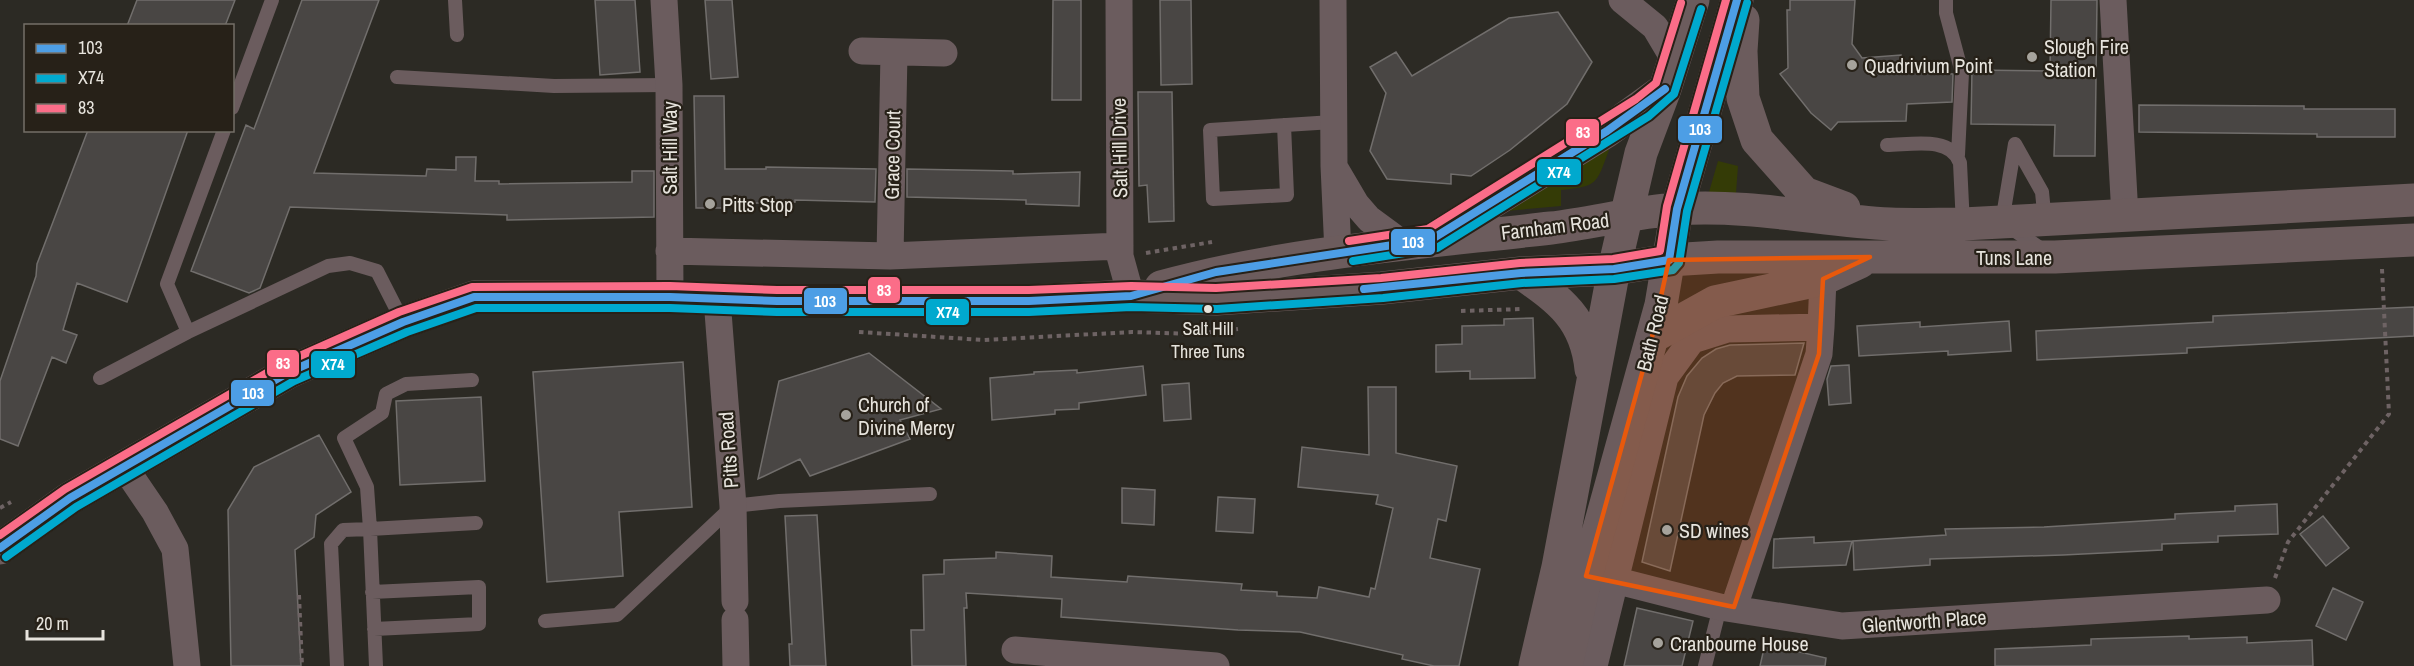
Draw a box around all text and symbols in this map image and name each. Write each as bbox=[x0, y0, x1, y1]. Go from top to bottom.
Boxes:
legend bbox=[24, 24, 234, 132]
place label: Slough Fire Station bbox=[2044, 33, 2129, 83]
text: 103 bbox=[78, 35, 103, 60]
marker: Slough Fire Station bbox=[2025, 50, 2039, 64]
place label: Quadrivium Point bbox=[1864, 52, 1993, 79]
marker: Quadrivium Point bbox=[1845, 58, 1859, 72]
text: X74 bbox=[78, 65, 104, 90]
text: 83 bbox=[78, 95, 94, 120]
street label: Salt Hill Drive bbox=[1105, 98, 1133, 198]
street label: Salt Hill Way bbox=[656, 101, 683, 195]
street label: Grace Court bbox=[878, 110, 906, 200]
line badge: 103 bbox=[1677, 115, 1723, 144]
line badge: 83 bbox=[1565, 118, 1600, 147]
text: 103 bbox=[1689, 118, 1711, 140]
text: 83 bbox=[1576, 121, 1590, 143]
line badge: X74 bbox=[1536, 158, 1582, 186]
text: X74 bbox=[1547, 161, 1571, 183]
place label: Pitts Stop bbox=[722, 191, 793, 218]
marker: Pitts Stop bbox=[703, 197, 717, 211]
street label: Farnham Road bbox=[1499, 206, 1611, 246]
line badge: 103 bbox=[1390, 228, 1436, 256]
text: 103 bbox=[1402, 231, 1424, 253]
street label: Tuns Lane bbox=[1976, 244, 2052, 271]
line badge: 83 bbox=[867, 276, 901, 304]
text: 83 bbox=[877, 279, 891, 301]
line badge: 103 bbox=[803, 287, 848, 315]
text: 103 bbox=[814, 290, 836, 312]
street label: Bath Road bbox=[1630, 292, 1674, 374]
line badge: X74 bbox=[925, 298, 970, 326]
text: X74 bbox=[936, 301, 960, 323]
marker: Salt Hill Three Tuns bbox=[1202, 303, 1214, 315]
place label: Salt Hill Three Tuns bbox=[1171, 316, 1245, 364]
line badge: 83 bbox=[266, 349, 300, 378]
line badge: X74 bbox=[310, 350, 356, 379]
text: 83 bbox=[276, 352, 290, 374]
text: X74 bbox=[321, 353, 345, 375]
line badge: 103 bbox=[230, 379, 275, 407]
text: 103 bbox=[242, 382, 264, 404]
place label: Church of Divine Mercy bbox=[858, 391, 955, 441]
marker: Church of Divine Mercy bbox=[839, 408, 853, 422]
street label: Pitts Road bbox=[712, 411, 744, 489]
place label: SD wines bbox=[1679, 517, 1749, 544]
marker: SD wines bbox=[1660, 523, 1674, 537]
scale bar bbox=[27, 603, 104, 641]
street label: Glentworth Place bbox=[1861, 603, 1987, 639]
text: 20 m bbox=[36, 611, 69, 636]
place label: Cranbourne House bbox=[1670, 630, 1809, 657]
marker: Cranbourne House bbox=[1651, 636, 1665, 650]

